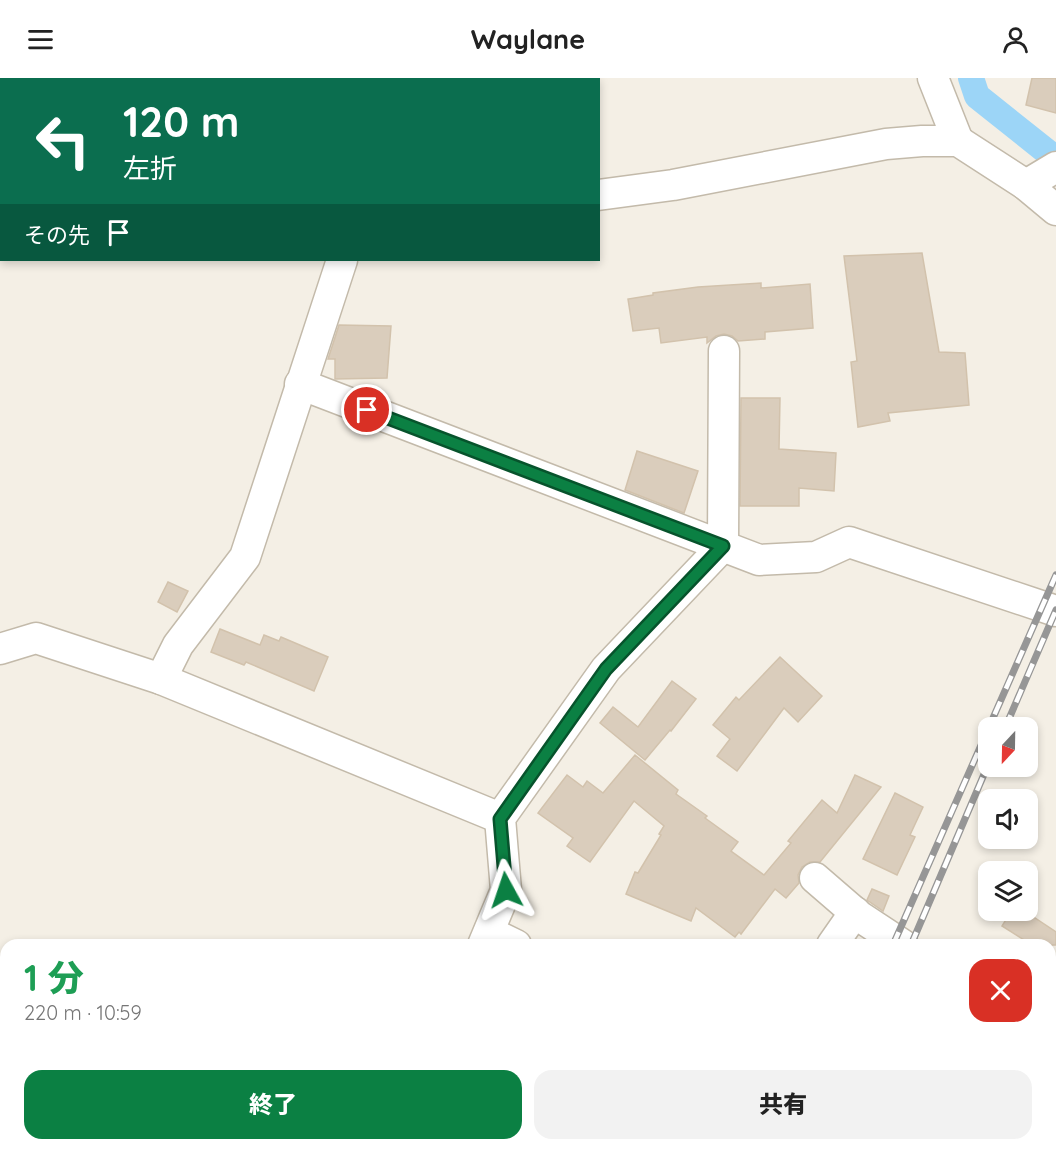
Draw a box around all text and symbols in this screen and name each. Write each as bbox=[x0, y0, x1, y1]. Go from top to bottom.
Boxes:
text: Waylane bbox=[471, 22, 585, 56]
icon: menu bbox=[24, 23, 57, 56]
icon: person bbox=[999, 23, 1032, 56]
text: 120 m bbox=[123, 95, 240, 148]
icon: left bbox=[24, 102, 102, 180]
text: 左折 bbox=[123, 151, 177, 185]
icon: arrive bbox=[102, 216, 135, 249]
text: その先 bbox=[24, 221, 90, 249]
pin bbox=[341, 384, 392, 435]
icon: arrive bbox=[350, 393, 383, 426]
north arrow bbox=[978, 717, 1038, 777]
map controls bbox=[978, 717, 1038, 921]
button: sound bbox=[978, 789, 1038, 849]
position arrow bbox=[474, 858, 538, 922]
button: layers bbox=[978, 861, 1038, 921]
text: 1 分 bbox=[24, 955, 84, 1000]
button: close bbox=[969, 959, 1032, 1022]
text: 220 m · 10:59 bbox=[24, 1000, 142, 1025]
button: 終了 bbox=[24, 1070, 522, 1139]
button: 共有 bbox=[534, 1070, 1032, 1139]

